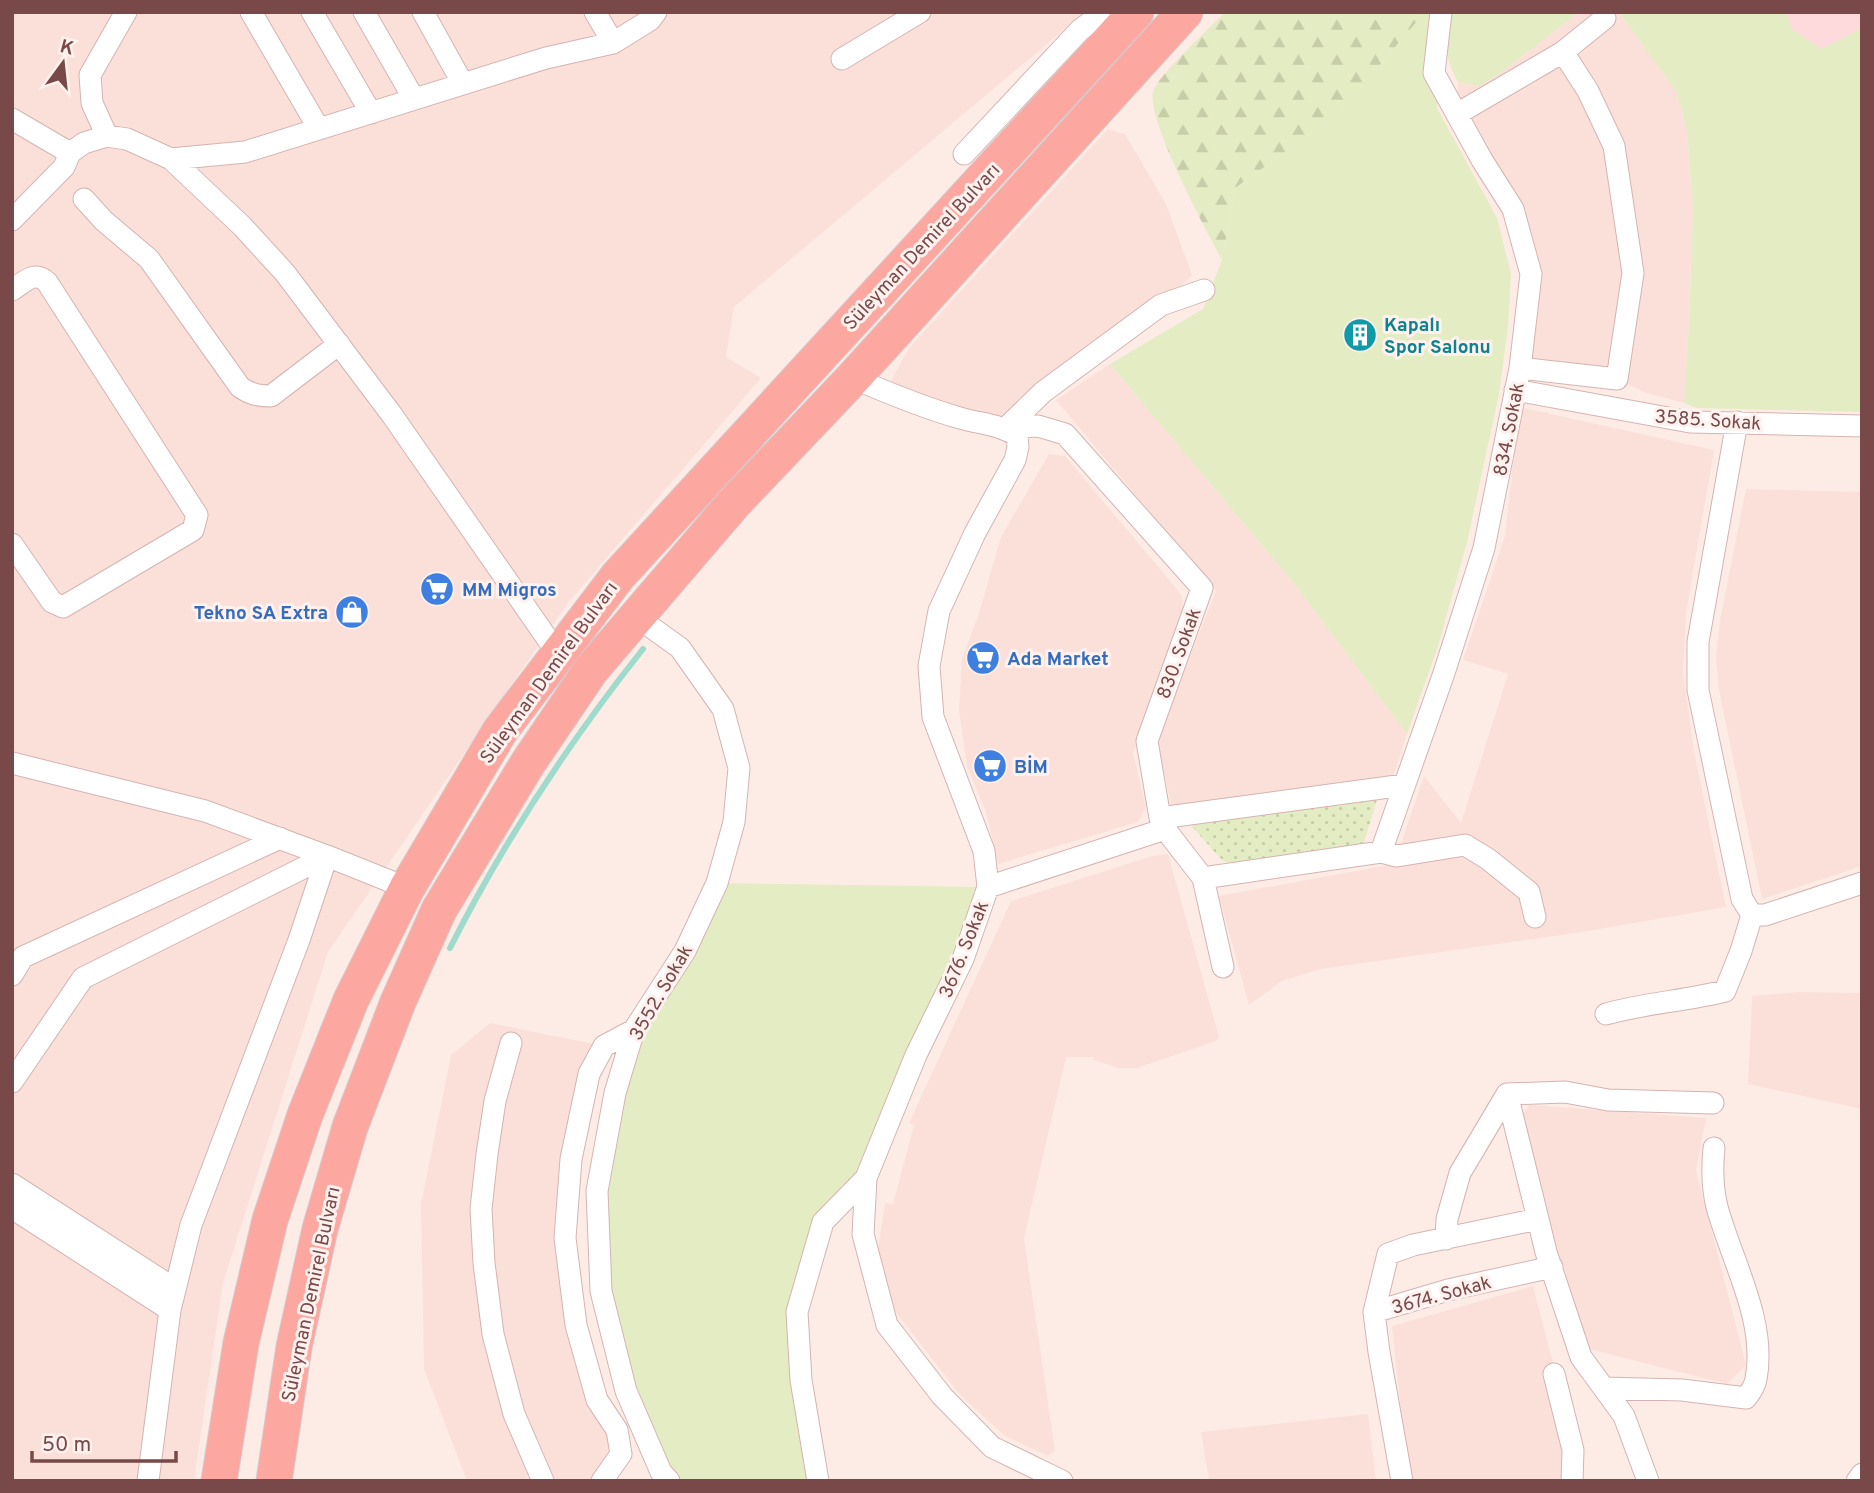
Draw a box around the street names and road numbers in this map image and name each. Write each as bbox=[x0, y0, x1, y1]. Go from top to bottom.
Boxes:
street label: Süleyman Demirel Bulvarı bbox=[839, 159, 1006, 336]
street label: 834. Sokak bbox=[1489, 381, 1531, 478]
street label: 3585. Sokak bbox=[1654, 405, 1762, 437]
street label: Süleyman Demirel Bulvarı bbox=[475, 577, 624, 769]
street label: 830. Sokak bbox=[1152, 605, 1207, 702]
street label: 3676. Sokak bbox=[934, 898, 995, 1002]
street label: 3552. Sokak bbox=[625, 941, 699, 1045]
street label: Süleyman Demirel Bulvarı bbox=[277, 1185, 346, 1404]
street label: 3674. Sokak bbox=[1389, 1271, 1494, 1321]

